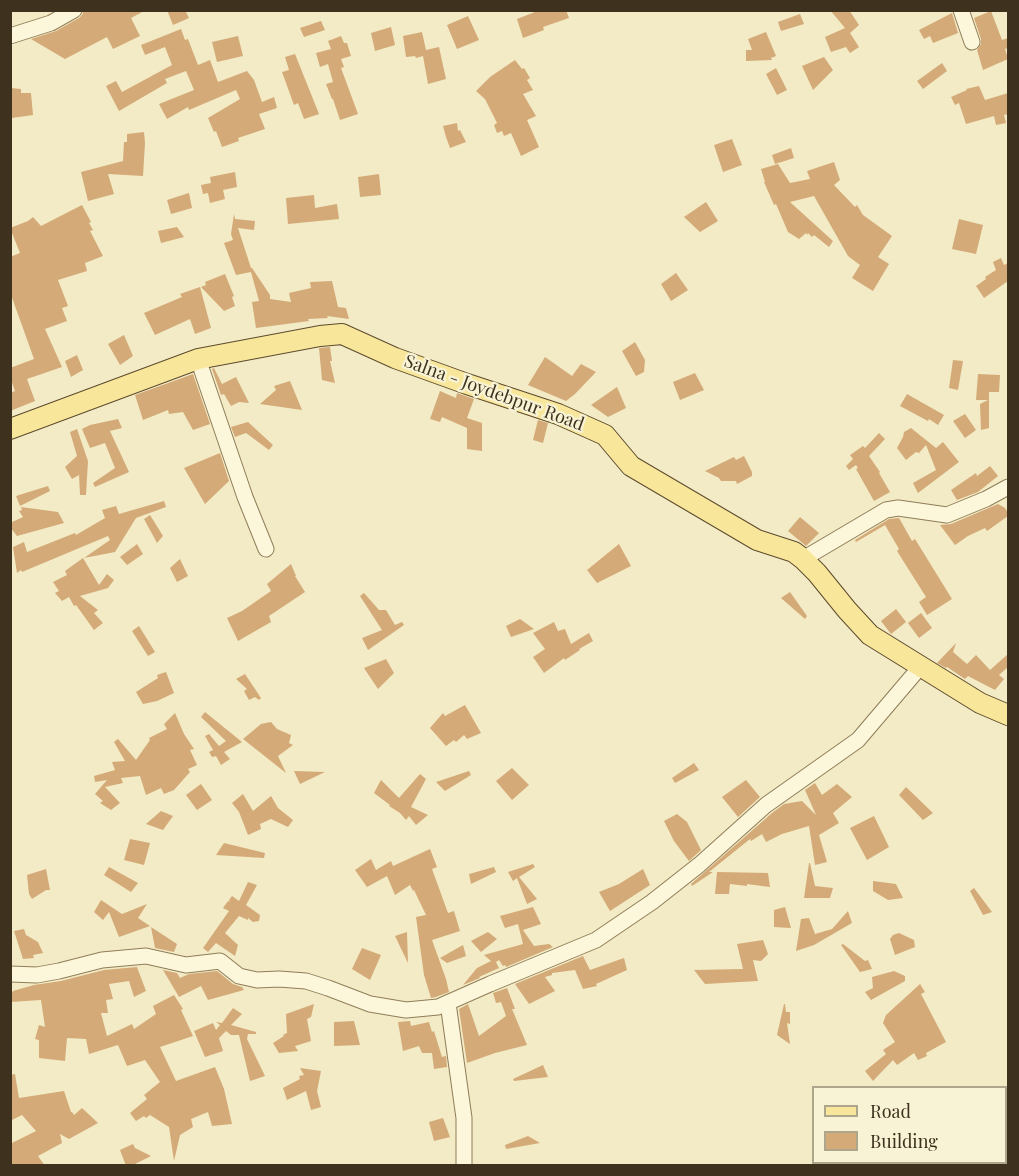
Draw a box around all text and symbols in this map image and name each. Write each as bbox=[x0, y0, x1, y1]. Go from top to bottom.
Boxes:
street label: Salna - Joydebpur Road bbox=[401, 350, 587, 436]
legend bbox=[812, 1086, 1007, 1164]
text: Road bbox=[870, 1099, 911, 1123]
text: Building bbox=[870, 1129, 938, 1153]

